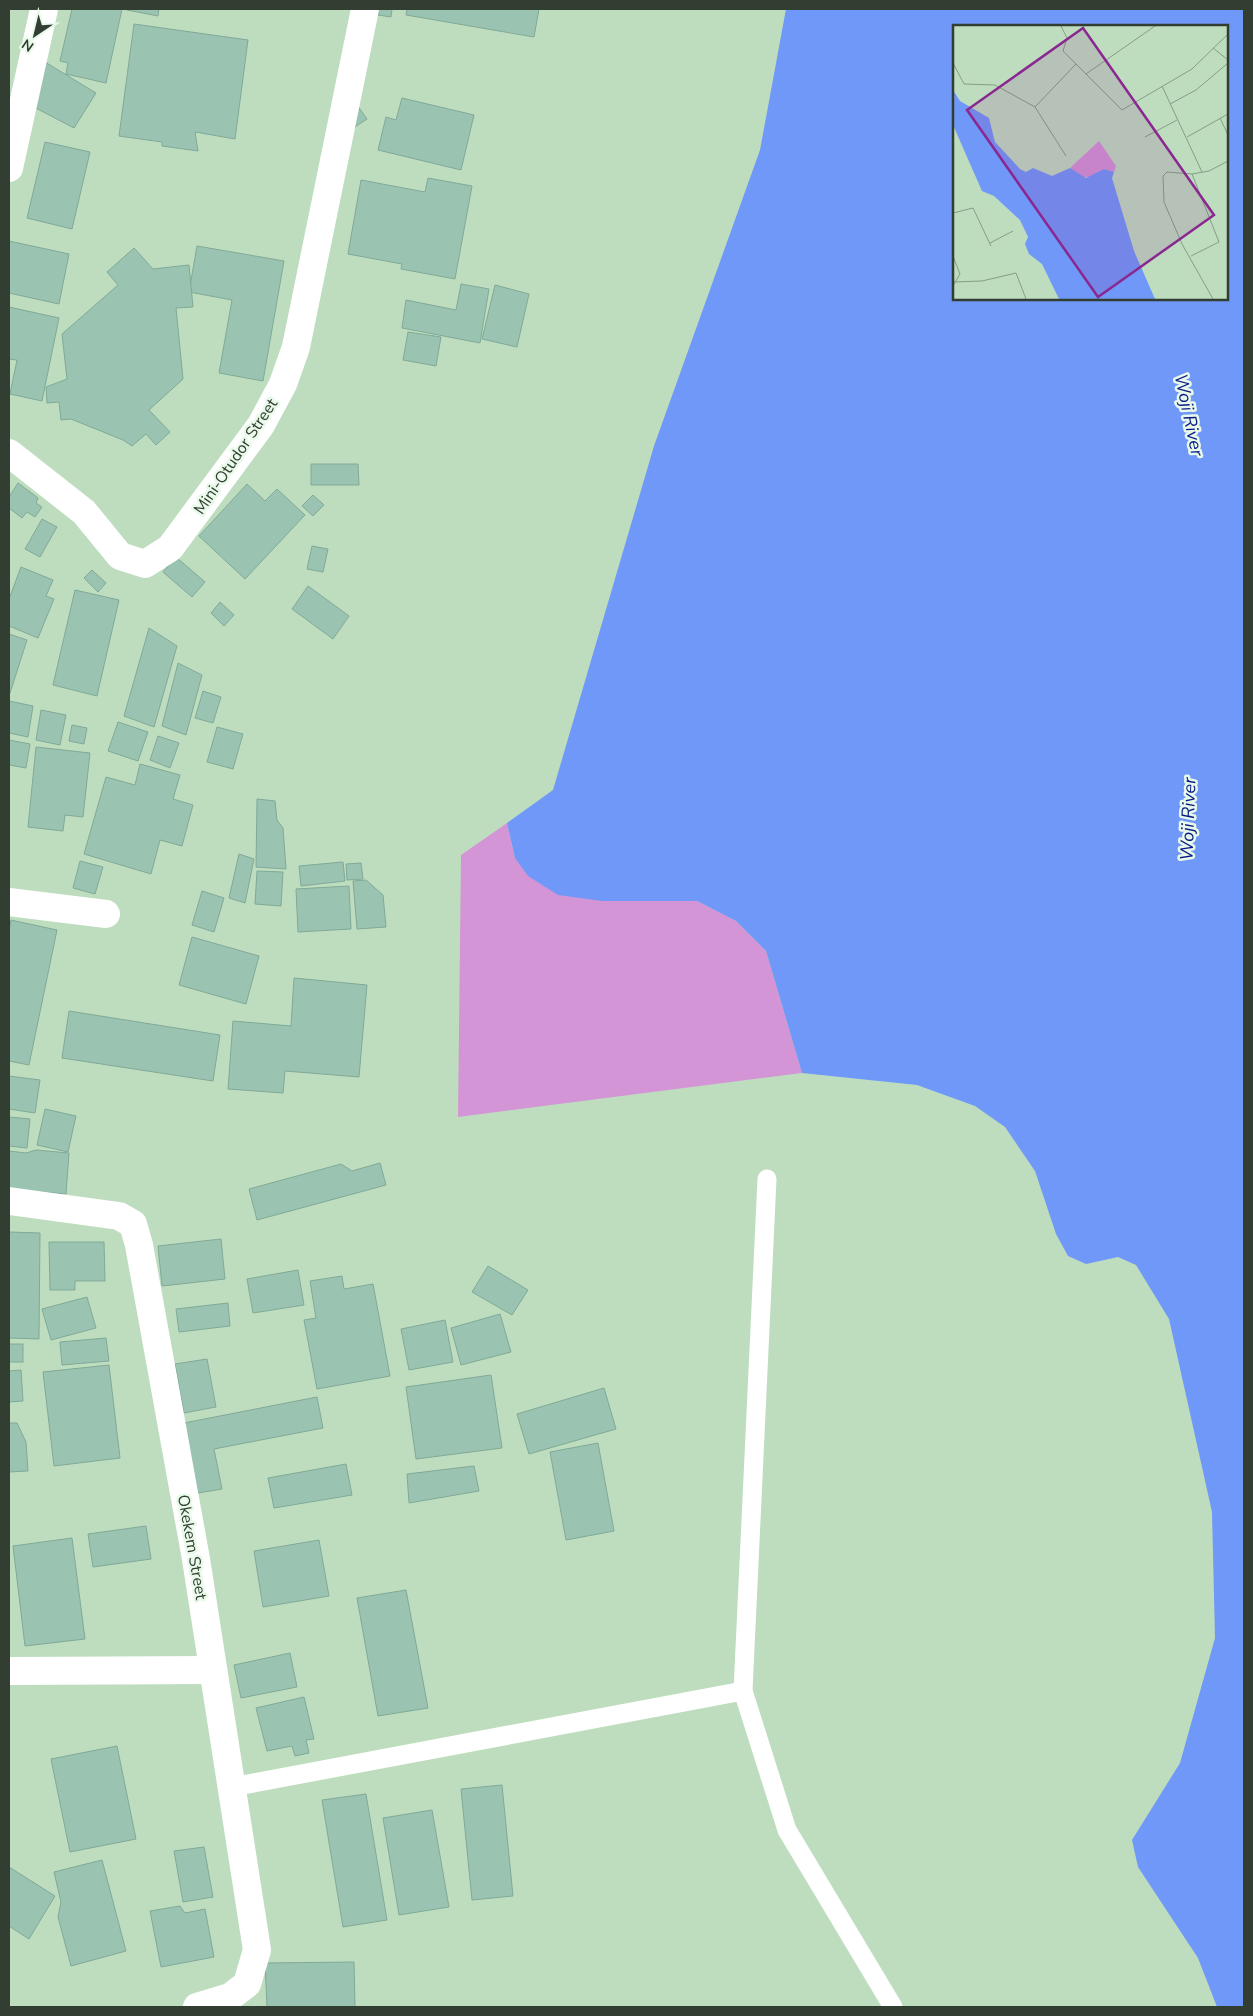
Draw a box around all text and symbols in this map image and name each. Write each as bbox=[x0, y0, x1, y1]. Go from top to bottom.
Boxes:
north arrow bbox=[10, 10, 60, 60]
inset map bbox=[953, 25, 1228, 300]
text: N bbox=[18, 34, 38, 56]
water label: Woji River bbox=[1169, 372, 1210, 459]
street label: Mini-Otudor Street bbox=[189, 394, 283, 519]
water label: Woji River bbox=[1175, 776, 1201, 861]
street label: Okekem Street bbox=[172, 1493, 212, 1602]

